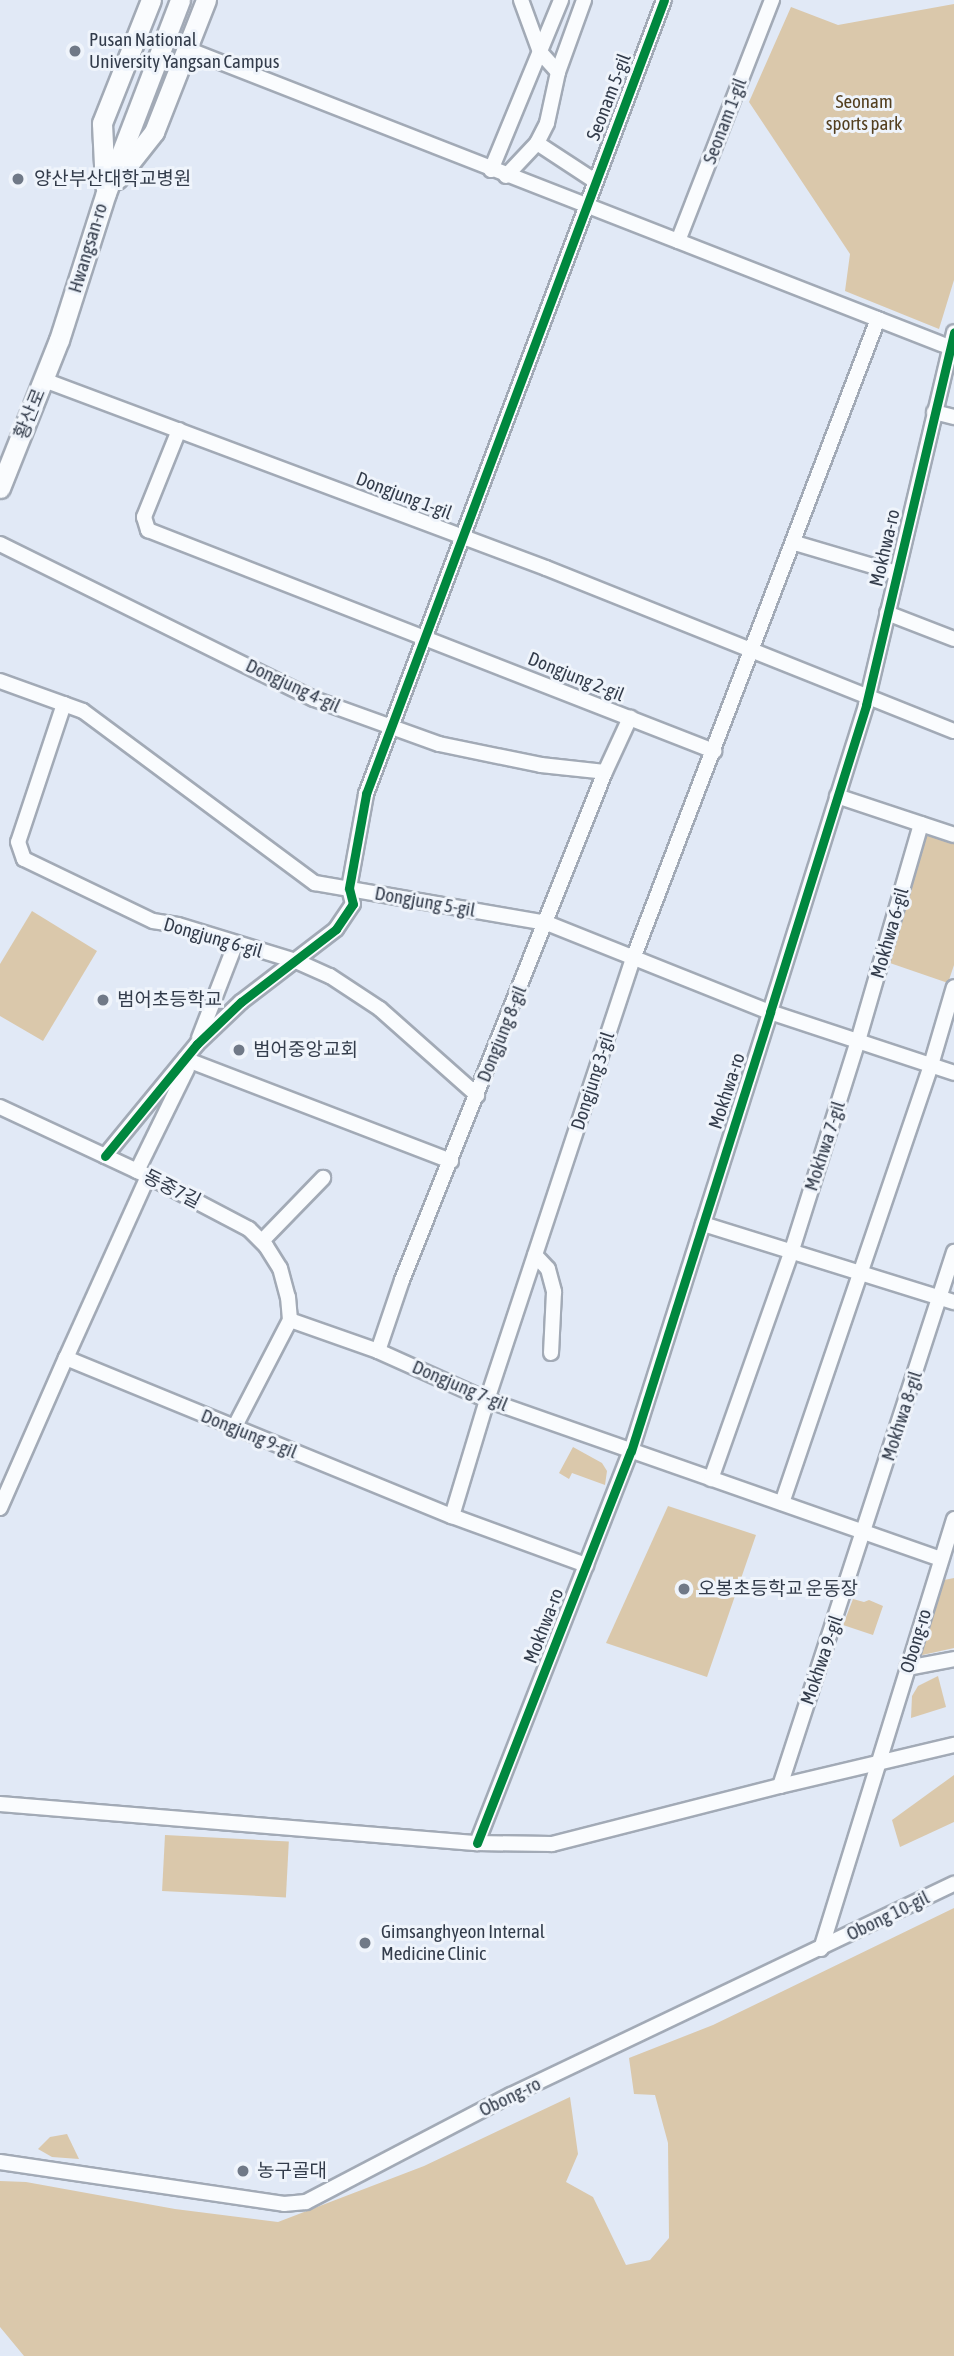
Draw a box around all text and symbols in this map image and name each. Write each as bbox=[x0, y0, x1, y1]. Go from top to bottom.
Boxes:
place label: Pusan National University Yangsan Campus bbox=[89, 29, 279, 73]
marker: Pusan National University Yangsan Campus bbox=[67, 43, 83, 59]
street label: Seonam 5-gil bbox=[582, 50, 636, 144]
street label: Seonam 1-gil bbox=[698, 75, 752, 167]
park label: Seonam sports park bbox=[826, 91, 902, 135]
place label: 양산부산대학교병원 bbox=[34, 168, 191, 190]
marker: 양산부산대학교병원 bbox=[8, 169, 28, 189]
street label: Hwangsan-ro bbox=[64, 200, 112, 296]
street label: 황산로 bbox=[10, 385, 50, 443]
street label: Dongjung 1-gil bbox=[353, 467, 455, 525]
street label: Mokhwa-ro bbox=[865, 507, 905, 589]
street label: Dongjung 2-gil bbox=[525, 647, 627, 707]
street label: Dongjung 4-gil bbox=[242, 654, 344, 718]
street label: Dongjung 5-gil bbox=[373, 882, 477, 922]
street label: Mokhwa 6-gil bbox=[866, 885, 914, 981]
street label: Dongjung 6-gil bbox=[161, 913, 265, 963]
street label: Dongjung 8-gil bbox=[472, 983, 532, 1085]
place label: 범어초등학교 bbox=[117, 989, 222, 1011]
marker: 범어초등학교 bbox=[95, 992, 111, 1008]
street label: Dongjung 3-gil bbox=[566, 1029, 620, 1133]
place label: 범어중앙교회 bbox=[253, 1039, 358, 1061]
marker: 범어중앙교회 bbox=[231, 1042, 247, 1058]
street label: Mokhwa-ro bbox=[704, 1050, 750, 1132]
street label: Mokhwa 7-gil bbox=[800, 1098, 850, 1194]
street label: 동중7길 bbox=[139, 1165, 205, 1213]
street label: Dongjung 7-gil bbox=[409, 1356, 511, 1416]
street label: Mokhwa 8-gil bbox=[877, 1368, 927, 1464]
street label: Dongjung 9-gil bbox=[198, 1404, 300, 1464]
place label: 오봉초등학교 운동장 bbox=[698, 1578, 858, 1600]
marker: 오봉초등학교 운동장 bbox=[676, 1581, 692, 1597]
street label: Mokhwa-ro bbox=[519, 1585, 569, 1667]
street label: Obong-ro bbox=[895, 1606, 937, 1676]
street label: Mokhwa 9-gil bbox=[796, 1612, 848, 1708]
street label: Obong 10-gil bbox=[843, 1886, 933, 1946]
place label: Gimsanghyeon Internal Medicine Clinic bbox=[381, 1921, 545, 1965]
marker: Gimsanghyeon Internal Medicine Clinic bbox=[355, 1933, 375, 1953]
street label: Obong-ro bbox=[475, 2072, 545, 2122]
place label: 농구골대 bbox=[257, 2160, 327, 2182]
marker: 농구골대 bbox=[235, 2163, 251, 2179]

